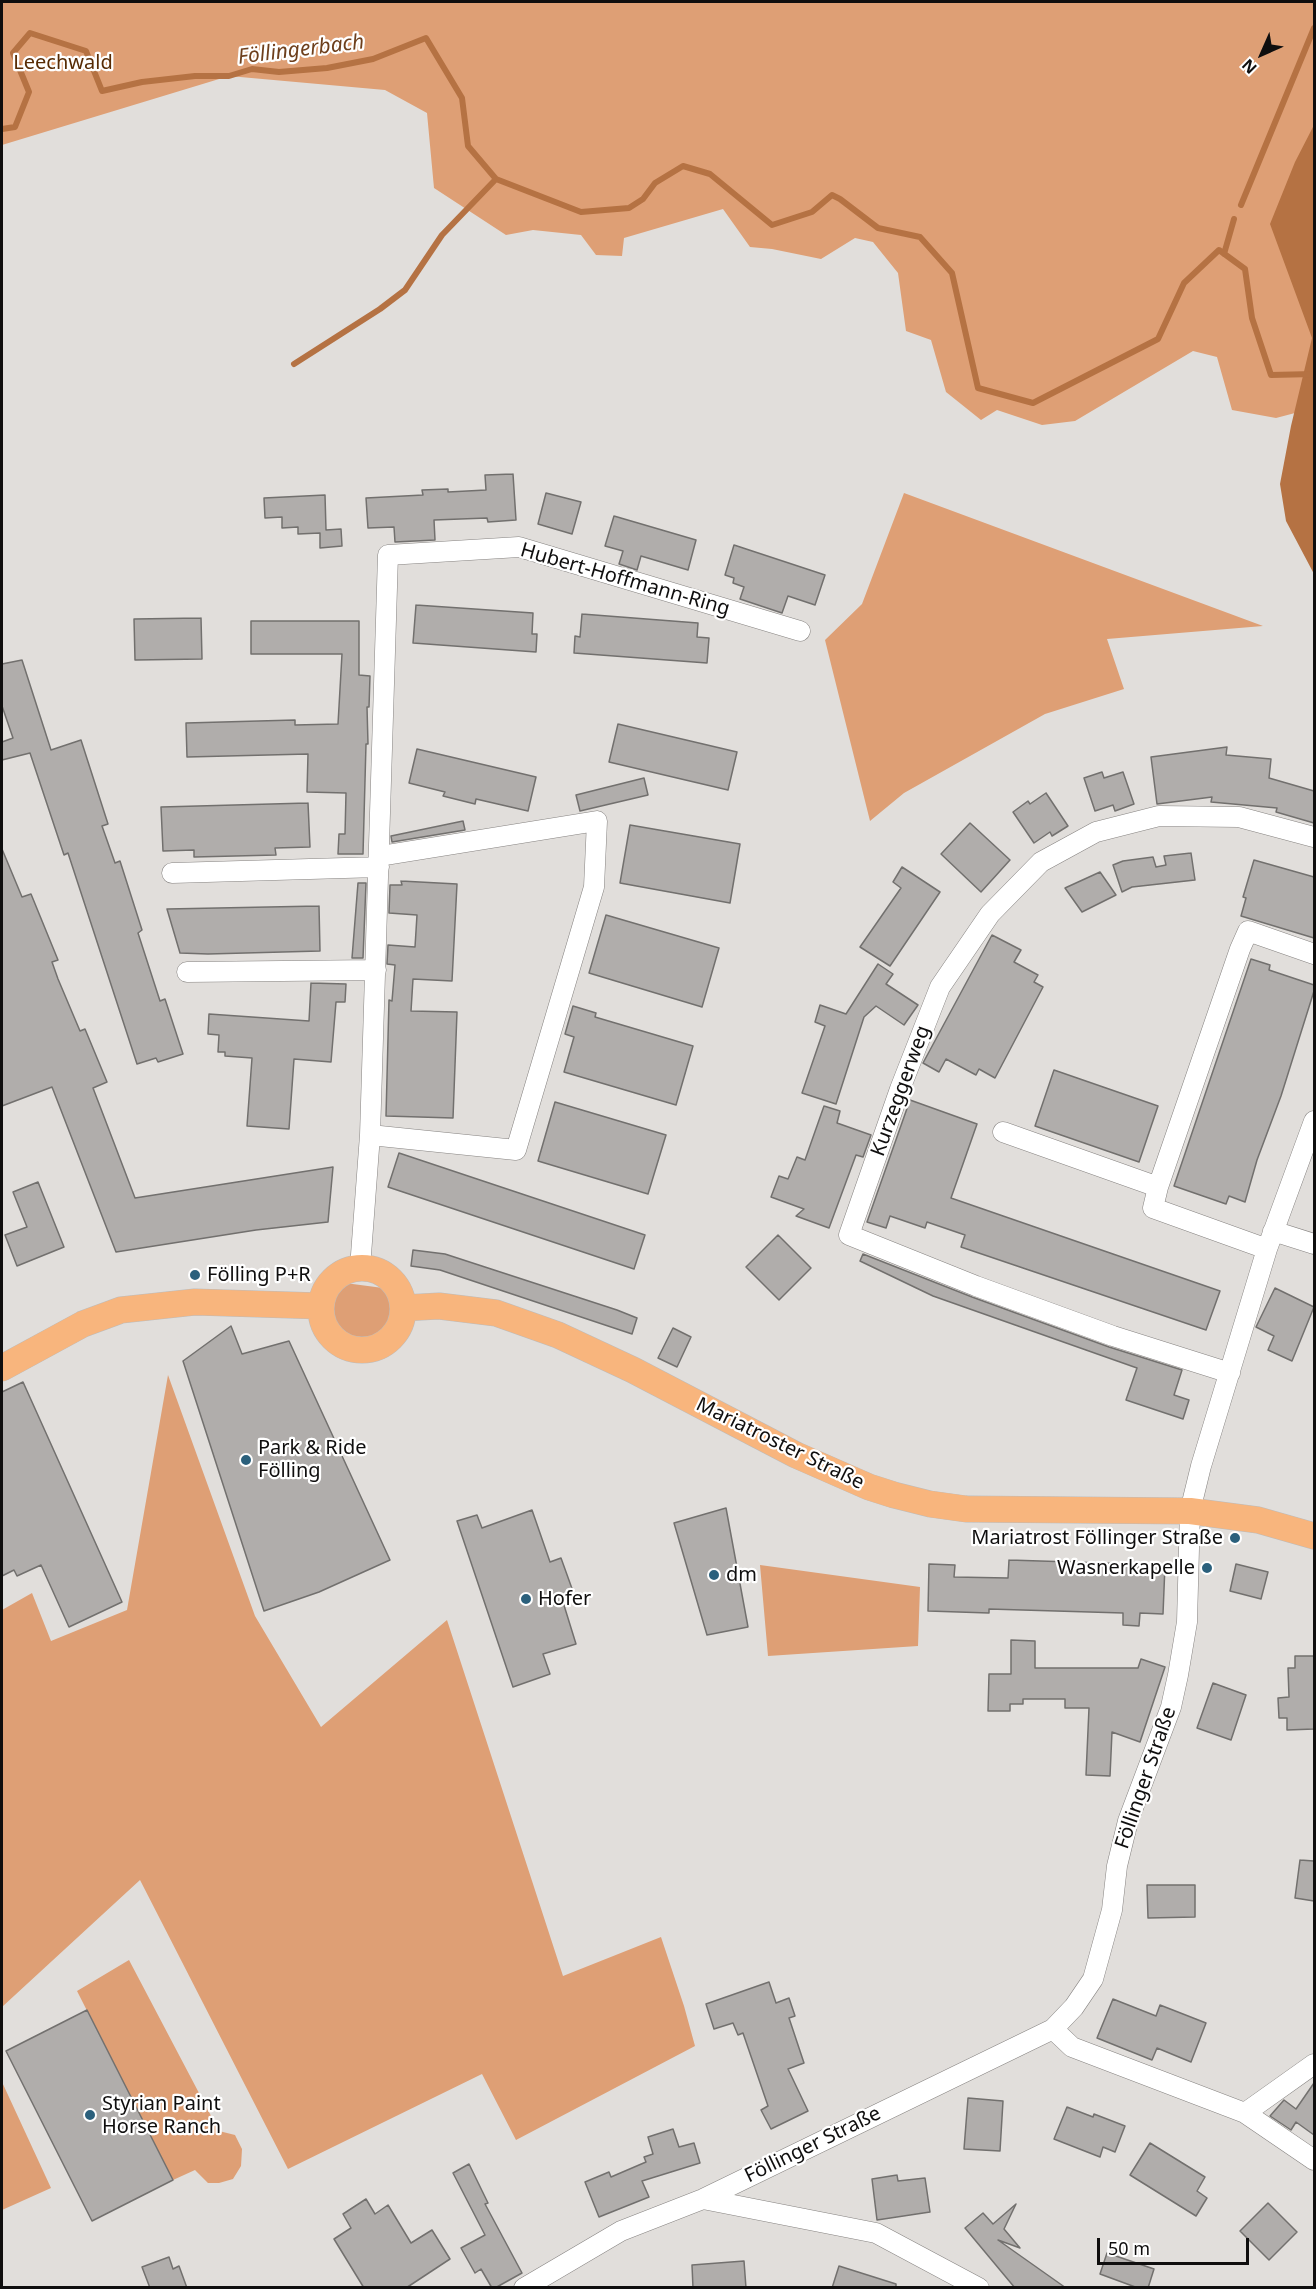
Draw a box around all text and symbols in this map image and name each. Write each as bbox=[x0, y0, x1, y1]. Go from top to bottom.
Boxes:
north arrow bbox=[1232, 24, 1292, 84]
water label: Föllingerbach bbox=[236, 30, 366, 70]
park label: Leechwald bbox=[13, 51, 113, 75]
text: N bbox=[1237, 54, 1262, 79]
street label: Hubert-Hoffmann-Ring bbox=[518, 539, 732, 621]
street label: Kurzeggerweg bbox=[866, 1022, 936, 1160]
place label: Fölling P+R bbox=[207, 1263, 311, 1287]
marker: Fölling P+R bbox=[188, 1268, 202, 1282]
street label: Mariatroster Straße bbox=[692, 1393, 868, 1495]
place label: Park & Ride Fölling bbox=[258, 1436, 366, 1483]
marker: Park & Ride Fölling bbox=[239, 1453, 253, 1467]
place label: Mariatrost Föllinger Straße bbox=[971, 1526, 1223, 1550]
marker: Mariatrost Föllinger Straße bbox=[1228, 1531, 1242, 1545]
place label: Wasnerkapelle bbox=[1057, 1556, 1195, 1580]
marker: Wasnerkapelle bbox=[1200, 1561, 1214, 1575]
place label: dm bbox=[726, 1563, 757, 1587]
marker: dm bbox=[707, 1568, 721, 1582]
place label: Hofer bbox=[538, 1587, 591, 1611]
marker: Hofer bbox=[519, 1592, 533, 1606]
street label: Föllinger Straße bbox=[1110, 1704, 1182, 1852]
place label: Styrian Paint Horse Ranch bbox=[102, 2092, 221, 2139]
street label: Föllinger Straße bbox=[741, 2102, 885, 2188]
marker: Styrian Paint Horse Ranch bbox=[83, 2108, 97, 2122]
scale bar bbox=[1100, 2226, 1252, 2264]
text: 50 m bbox=[1108, 2236, 1150, 2260]

